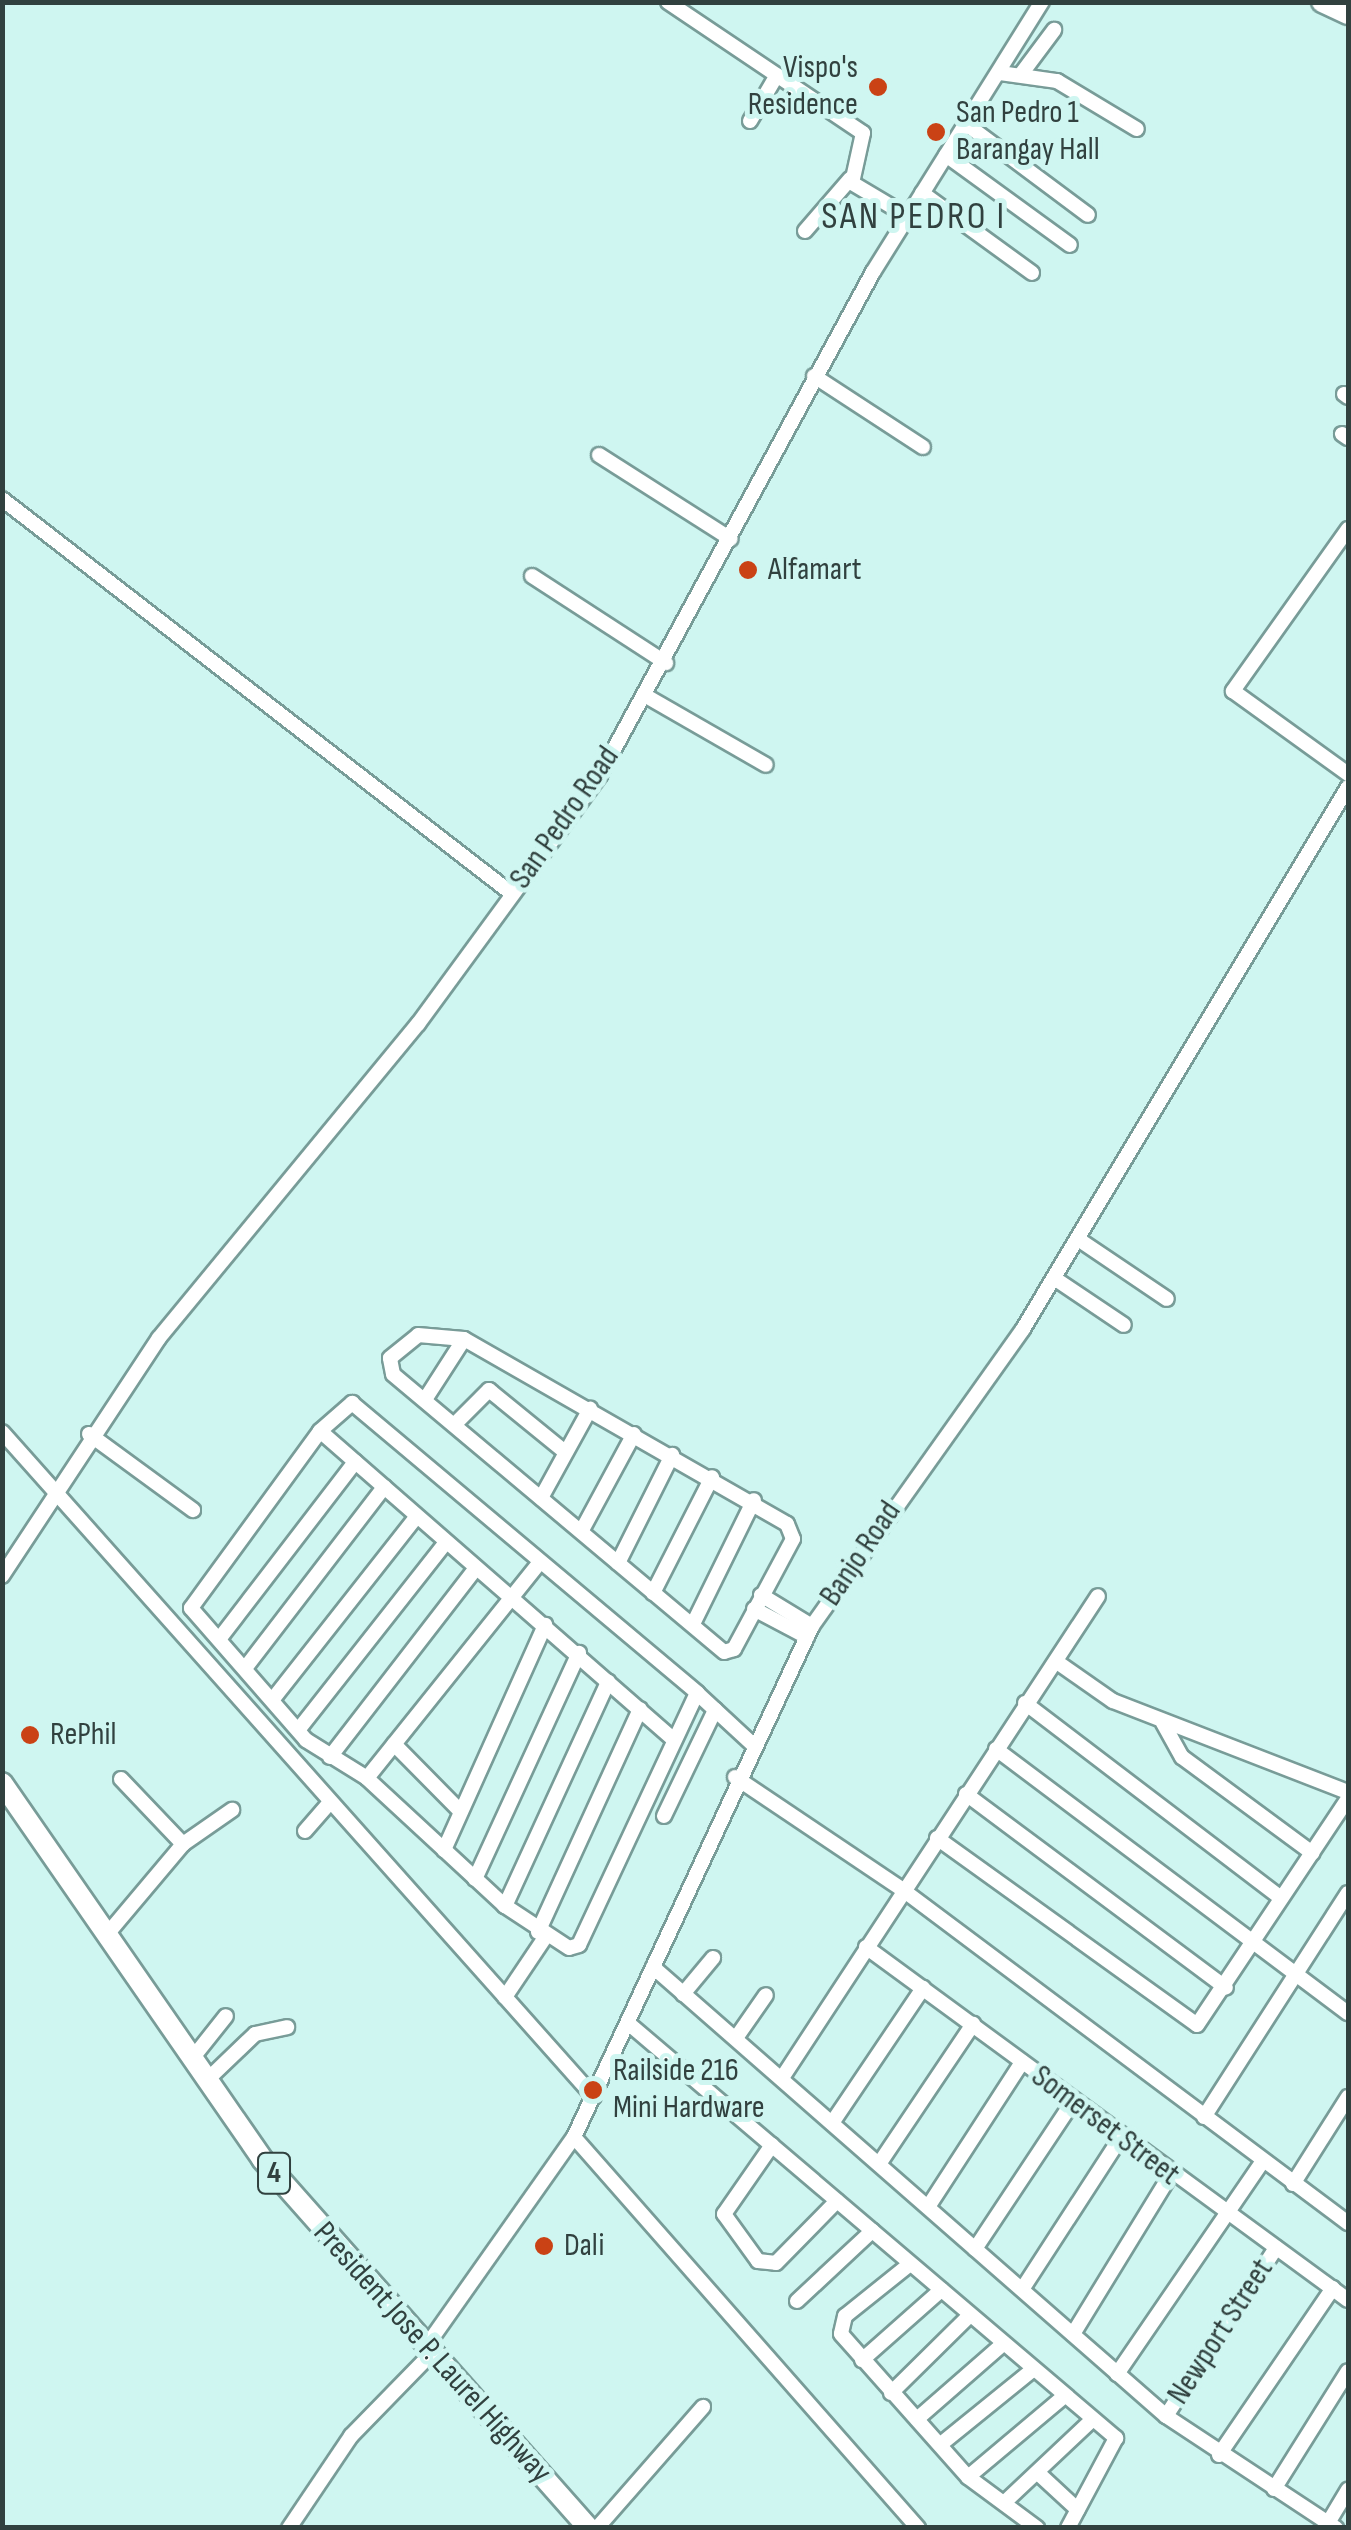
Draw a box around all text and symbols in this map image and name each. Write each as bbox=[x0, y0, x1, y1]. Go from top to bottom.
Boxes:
place label: Vispo's Residence bbox=[748, 50, 858, 125]
marker: Vispo's Residence bbox=[867, 76, 889, 98]
place label: San Pedro 1 Barangay Hall bbox=[956, 95, 1100, 170]
marker: San Pedro 1 Barangay Hall bbox=[925, 121, 947, 143]
district label: SAN PEDRO I bbox=[821, 194, 1007, 240]
place label: Alfamart bbox=[768, 551, 861, 589]
marker: Alfamart bbox=[737, 559, 759, 581]
street label: San Pedro Road bbox=[502, 739, 628, 897]
street label: Banjo Road bbox=[812, 1494, 910, 1614]
place label: RePhil bbox=[50, 1716, 116, 1754]
marker: RePhil bbox=[19, 1724, 41, 1746]
place label: Railside 216 Mini Hardware bbox=[613, 2053, 765, 2128]
street label: Somerset Street bbox=[1023, 2058, 1187, 2194]
marker: Railside 216 Mini Hardware bbox=[582, 2079, 604, 2101]
road number: 4 bbox=[256, 2148, 292, 2198]
street label: President Jose P. Laurel Highway bbox=[305, 2215, 559, 2491]
place label: Dali bbox=[564, 2227, 604, 2265]
marker: Dali bbox=[533, 2235, 555, 2257]
street label: Newport Street bbox=[1160, 2252, 1282, 2412]

